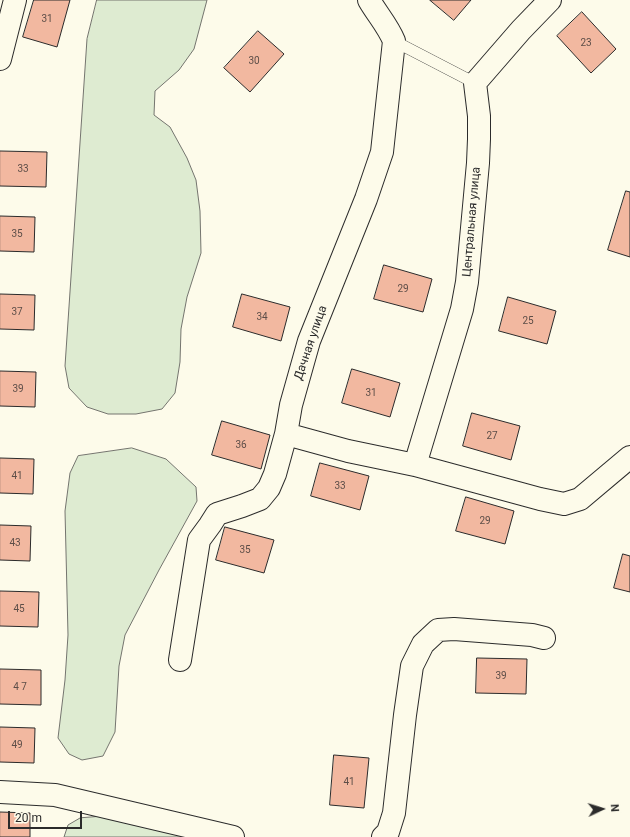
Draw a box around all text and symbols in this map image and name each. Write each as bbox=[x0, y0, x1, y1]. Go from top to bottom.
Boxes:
house number: 31 bbox=[41, 13, 53, 25]
house number: 23 bbox=[580, 37, 592, 49]
house number: 30 bbox=[248, 55, 260, 67]
house number: 33 bbox=[17, 163, 29, 175]
street label: Центральная улица bbox=[460, 166, 484, 278]
house number: 35 bbox=[11, 228, 23, 240]
house number: 29 bbox=[397, 283, 409, 295]
street label: Дачная улица bbox=[291, 304, 331, 382]
house number: 37 bbox=[11, 306, 23, 318]
house number: 34 bbox=[256, 311, 268, 323]
house number: 25 bbox=[522, 315, 534, 327]
house number: 39 bbox=[12, 383, 24, 395]
house number: 31 bbox=[365, 387, 377, 399]
house number: 27 bbox=[486, 430, 498, 442]
house number: 36 bbox=[235, 439, 247, 451]
house number: 41 bbox=[11, 470, 23, 482]
house number: 33 bbox=[334, 480, 346, 492]
house number: 29 bbox=[479, 515, 491, 527]
house number: 43 bbox=[9, 537, 21, 549]
house number: 35 bbox=[239, 544, 251, 556]
house number: 45 bbox=[13, 603, 25, 615]
house number: 39 bbox=[495, 670, 507, 682]
house number: 4 7 bbox=[13, 681, 27, 693]
house number: 49 bbox=[11, 739, 23, 751]
house number: 41 bbox=[343, 776, 355, 788]
north arrow bbox=[582, 789, 622, 829]
scale bar bbox=[10, 803, 84, 829]
text: N bbox=[608, 804, 621, 812]
text: 20 m bbox=[15, 811, 42, 825]

